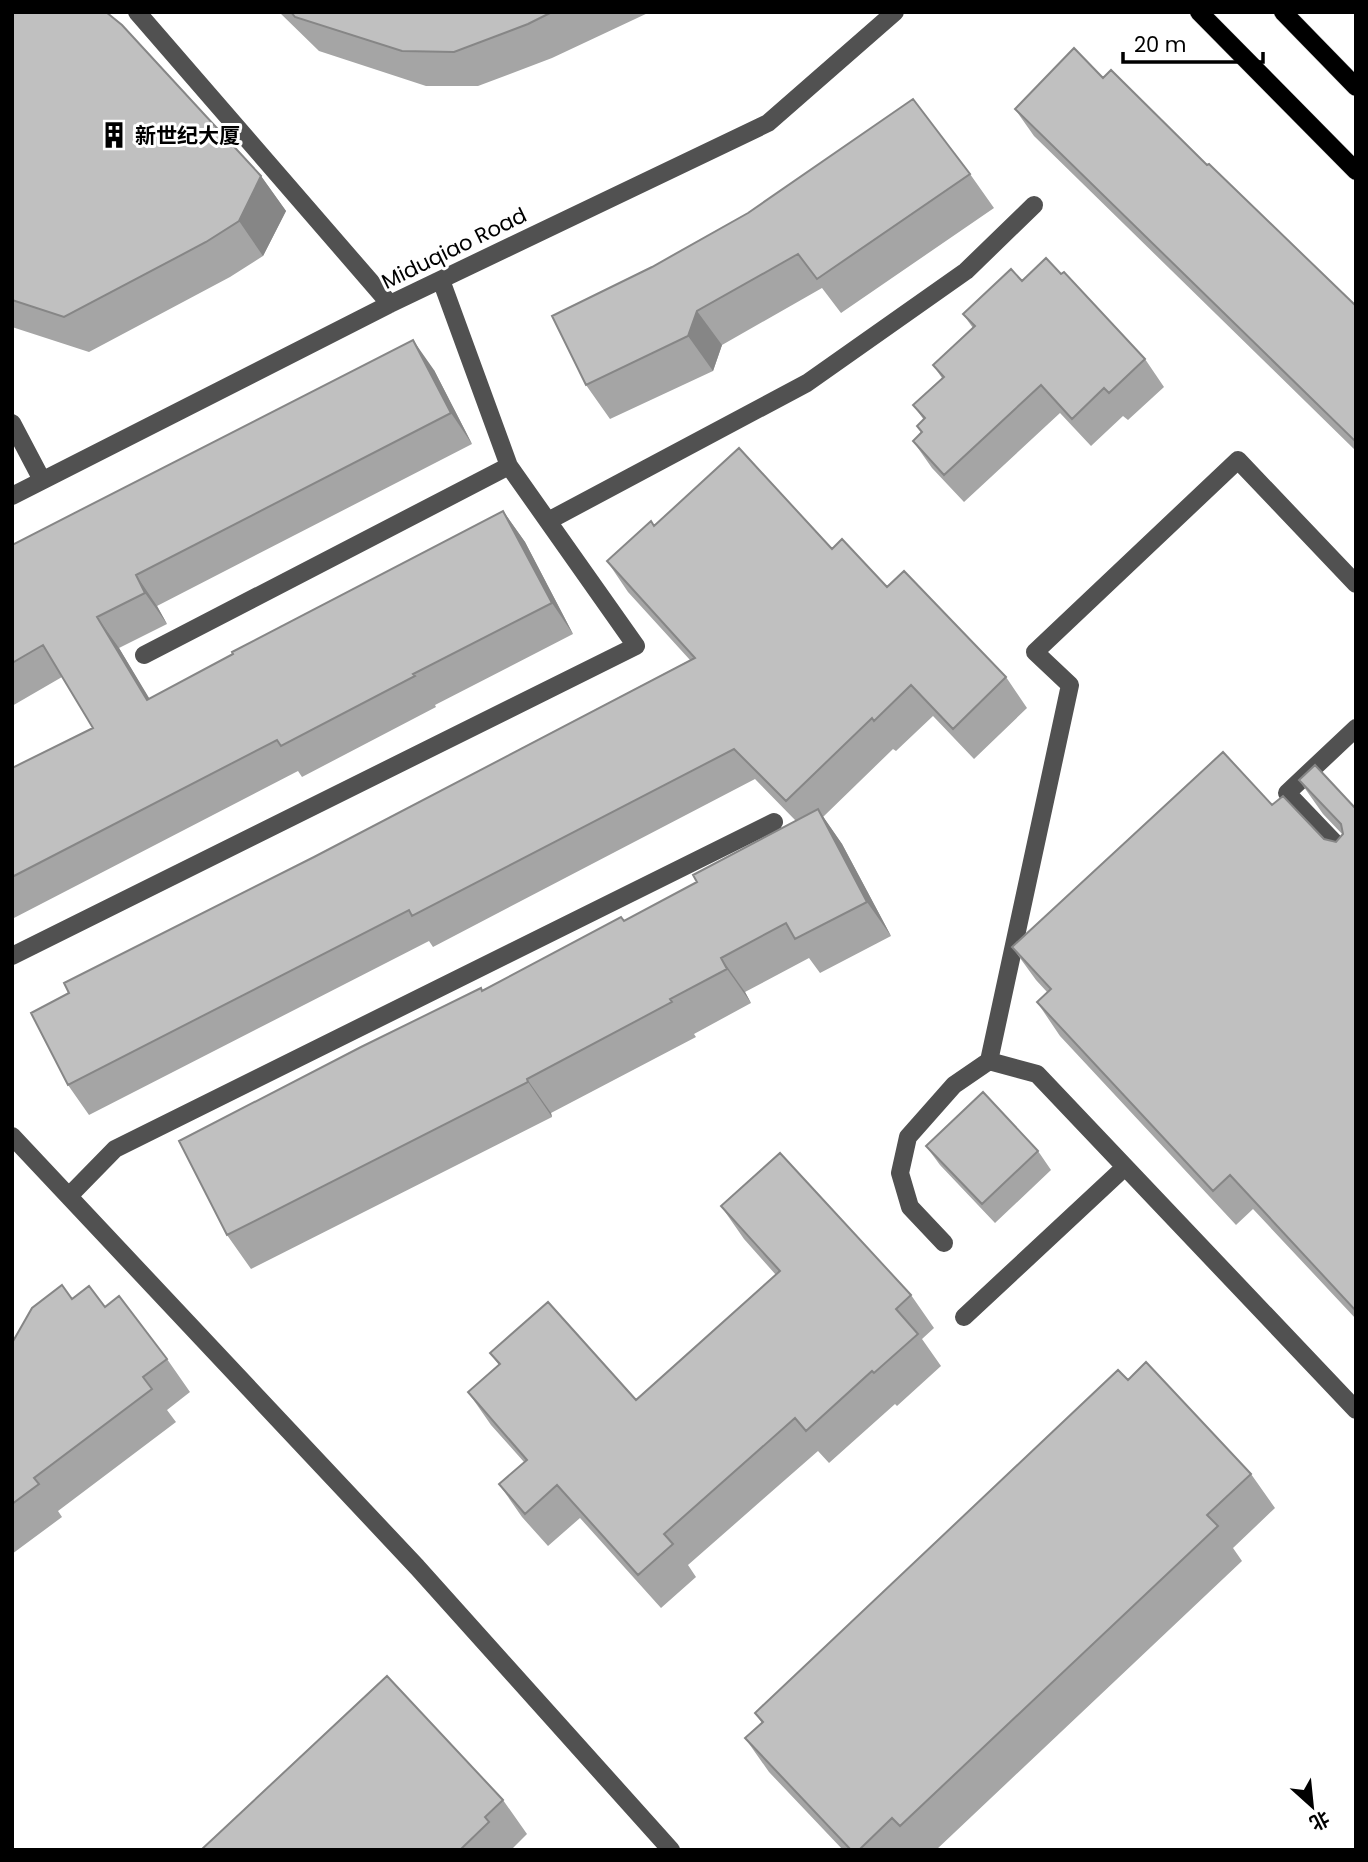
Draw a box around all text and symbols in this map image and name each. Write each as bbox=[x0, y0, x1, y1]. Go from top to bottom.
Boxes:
scale bar bbox=[1123, 21, 1263, 65]
text: 20 m bbox=[1134, 30, 1187, 59]
building icon: 新世纪大厦 bbox=[99, 120, 129, 150]
place label: 新世纪大厦 bbox=[135, 121, 240, 150]
street label: Miduqiao Road bbox=[377, 200, 531, 296]
north arrow bbox=[1277, 1771, 1347, 1841]
text: 北 bbox=[1305, 1804, 1334, 1837]

